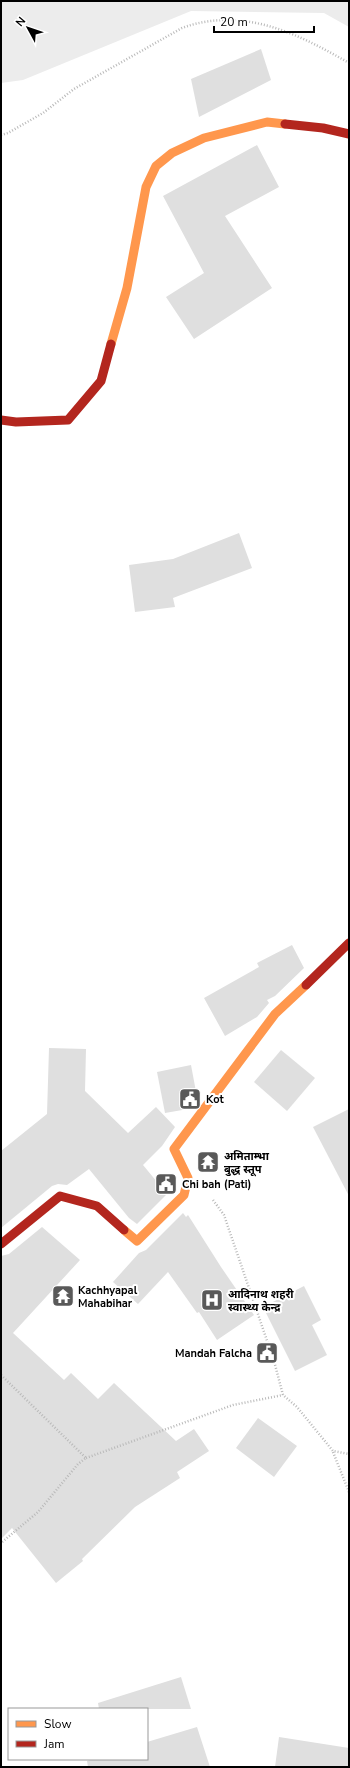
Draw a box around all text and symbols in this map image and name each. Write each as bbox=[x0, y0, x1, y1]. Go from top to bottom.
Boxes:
north arrow bbox=[8, 8, 48, 48]
scale bar bbox=[214, 8, 314, 34]
text: N bbox=[12, 14, 29, 30]
text: 20 m bbox=[220, 14, 248, 30]
public building icon: Kot bbox=[177, 1086, 203, 1112]
place label: Kot bbox=[206, 1092, 224, 1107]
temple icon: अमिताम्भा बुद्ध स्तूप bbox=[195, 1149, 221, 1175]
place label: अमिताम्भा बुद्ध स्तूप bbox=[224, 1149, 270, 1177]
public building icon: Chi bah (Pati) bbox=[153, 1171, 179, 1197]
place label: Chi bah (Pati) bbox=[182, 1177, 252, 1192]
temple icon: Kachhyapal Mahabihar bbox=[50, 1283, 76, 1309]
place label: Kachhyapal Mahabihar bbox=[78, 1283, 138, 1311]
hospital icon: आदिनाथ शहरी स्वास्थ्य केन्द्र bbox=[199, 1287, 225, 1313]
place label: आदिनाथ शहरी स्वास्थ्य केन्द्र bbox=[228, 1287, 294, 1315]
public building icon: Mandah Falcha bbox=[254, 1340, 280, 1366]
place label: Mandah Falcha bbox=[175, 1346, 252, 1361]
legend bbox=[8, 1708, 148, 1760]
text: Slow bbox=[44, 1716, 72, 1732]
text: Jam bbox=[43, 1736, 65, 1752]

